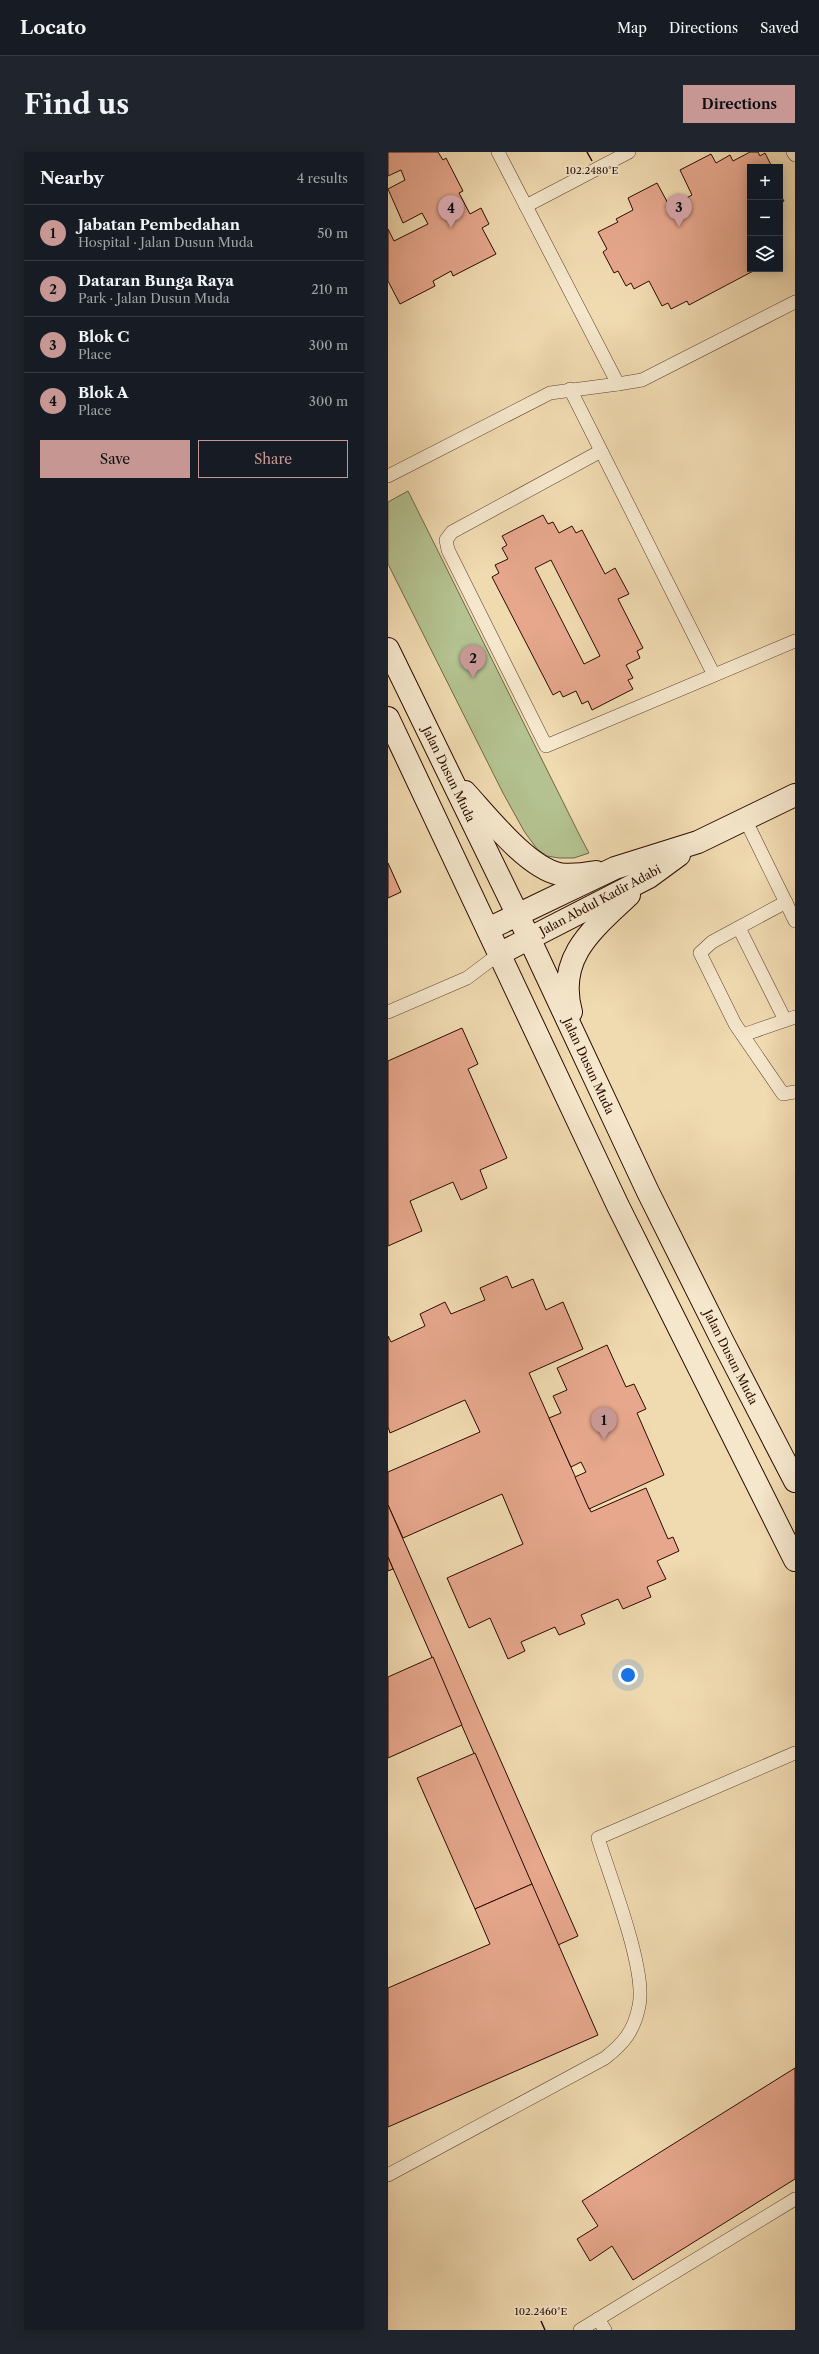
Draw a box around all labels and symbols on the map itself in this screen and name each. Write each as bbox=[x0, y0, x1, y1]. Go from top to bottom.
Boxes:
text: 102.2480°E bbox=[566, 164, 619, 177]
pin: 3 bbox=[666, 194, 692, 227]
pin: 4 bbox=[438, 195, 464, 228]
pin: 2 bbox=[460, 645, 486, 678]
street label: Jalan Dusun Muda bbox=[418, 722, 479, 825]
street label: Jalan Abdul Kadir Adabi bbox=[535, 861, 664, 939]
street label: Jalan Dusun Muda bbox=[559, 1014, 618, 1117]
street label: Jalan Dusun Muda bbox=[700, 1305, 762, 1408]
pin: 1 bbox=[591, 1407, 617, 1440]
your location bbox=[618, 1665, 638, 1685]
text: 102.2460°E bbox=[515, 2305, 568, 2318]

